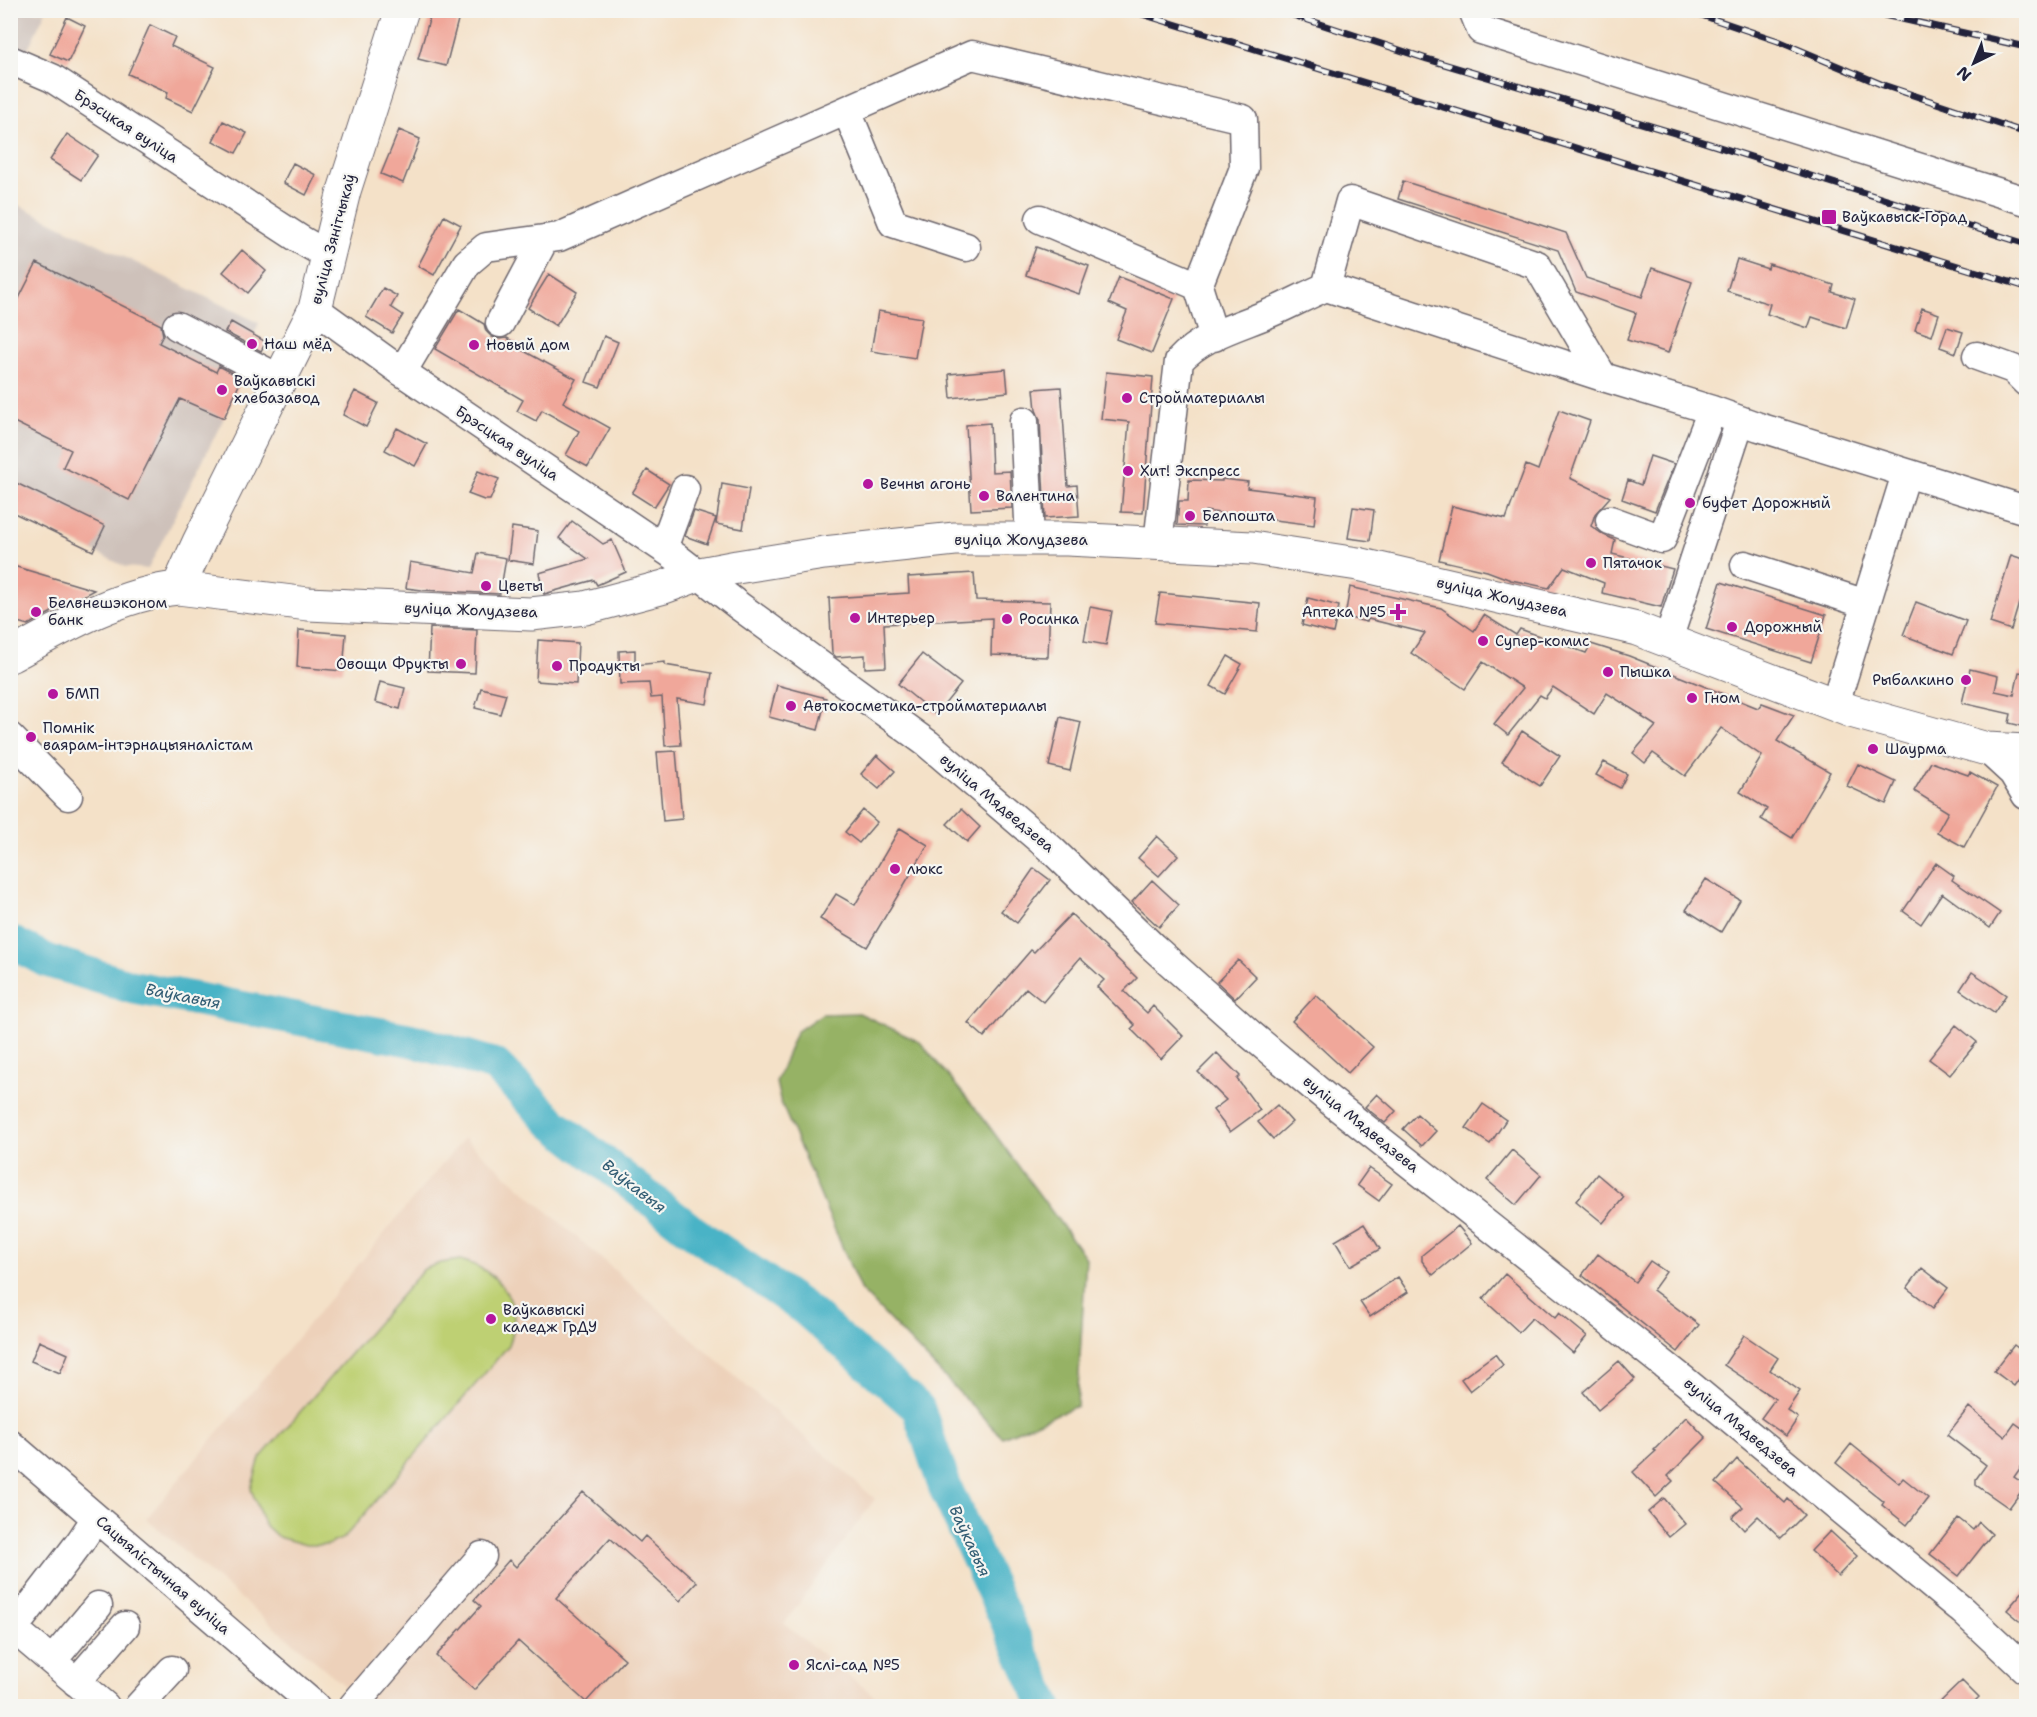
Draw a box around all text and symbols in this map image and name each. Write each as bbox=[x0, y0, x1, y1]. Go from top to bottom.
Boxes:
north arrow bbox=[1944, 33, 2004, 93]
text: N bbox=[1952, 62, 1976, 86]
street label: Брэсцкая вуліца bbox=[70, 85, 183, 168]
street label: вуліца Зянітчыкаў bbox=[306, 171, 360, 307]
place label: Ваўкавыск-Горад bbox=[1842, 207, 1968, 227]
marker: Ваўкавыск-Горад bbox=[1820, 208, 1838, 226]
place label: Наш мёд bbox=[264, 334, 332, 354]
place label: Новый дом bbox=[486, 335, 570, 355]
marker: Наш мёд bbox=[245, 337, 259, 351]
marker: Новый дом bbox=[467, 338, 481, 352]
place label: Ваўкавыскі хлебазавод bbox=[234, 371, 320, 408]
marker: Ваўкавыскі хлебазавод bbox=[215, 383, 229, 397]
place label: Стройматериалы bbox=[1139, 388, 1265, 408]
marker: Стройматериалы bbox=[1120, 391, 1134, 405]
street label: Брэсцкая вуліца bbox=[451, 401, 563, 485]
place label: Хит! Экспресс bbox=[1140, 461, 1240, 481]
marker: Хит! Экспресс bbox=[1121, 464, 1135, 478]
place label: Вечны агонь bbox=[880, 474, 971, 494]
marker: Вечны агонь bbox=[861, 477, 875, 491]
place label: Валентина bbox=[996, 486, 1076, 506]
marker: Валентина bbox=[977, 489, 991, 503]
place label: буфет Дорожный bbox=[1702, 493, 1831, 513]
marker: буфет Дорожный bbox=[1683, 496, 1697, 510]
place label: Белпошта bbox=[1202, 506, 1276, 526]
marker: Белпошта bbox=[1183, 509, 1197, 523]
street label: вуліца Жолудзева bbox=[954, 530, 1089, 550]
place label: Пятачок bbox=[1603, 553, 1662, 573]
marker: Пятачок bbox=[1584, 556, 1598, 570]
street label: вуліца Жолудзева bbox=[1435, 572, 1570, 622]
place label: Цветы bbox=[498, 576, 543, 596]
marker: Цветы bbox=[479, 579, 493, 593]
place label: Белвнешэконом банк bbox=[48, 593, 167, 630]
street label: вуліца Жолудзева bbox=[404, 598, 539, 622]
place label: Аптека №5 bbox=[1302, 602, 1386, 622]
marker: Белвнешэконом банк bbox=[29, 605, 43, 619]
marker: Аптека №5 bbox=[1391, 605, 1405, 619]
place label: Интерьер bbox=[867, 608, 935, 628]
place label: Росинка bbox=[1019, 609, 1080, 629]
marker: Интерьер bbox=[848, 611, 862, 625]
marker: Росинка bbox=[1000, 612, 1014, 626]
place label: Дорожный bbox=[1744, 617, 1823, 637]
marker: Дорожный bbox=[1725, 620, 1739, 634]
place label: Супер-комис bbox=[1495, 631, 1590, 651]
marker: Супер-комис bbox=[1476, 634, 1490, 648]
place label: Овощи Фрукты bbox=[336, 654, 449, 674]
place label: Продукты bbox=[569, 656, 640, 676]
marker: Овощи Фрукты bbox=[454, 657, 468, 671]
marker: Продукты bbox=[550, 659, 564, 673]
place label: Пышка bbox=[1620, 662, 1672, 682]
marker: Пышка bbox=[1601, 665, 1615, 679]
place label: Рыбалкино bbox=[1872, 670, 1954, 690]
marker: Рыбалкино bbox=[1959, 673, 1973, 687]
place label: БМП bbox=[65, 684, 99, 704]
marker: БМП bbox=[46, 687, 60, 701]
place label: Гном bbox=[1704, 688, 1740, 708]
marker: Гном bbox=[1685, 691, 1699, 705]
place label: Автокосметика-стройматериалы bbox=[803, 696, 1047, 716]
marker: Автокосметика-стройматериалы bbox=[784, 699, 798, 713]
place label: Помнік ваярам-інтэрнацыяналістам bbox=[43, 718, 253, 755]
marker: Помнік ваярам-інтэрнацыяналістам bbox=[24, 730, 38, 744]
place label: Шаурма bbox=[1885, 739, 1947, 759]
marker: Шаурма bbox=[1866, 742, 1880, 756]
street label: вуліца Мядведзева bbox=[936, 749, 1059, 857]
place label: люкс bbox=[907, 859, 943, 879]
marker: люкс bbox=[888, 862, 902, 876]
water label: Ваўкавыя bbox=[144, 978, 223, 1014]
street label: вуліца Мядведзева bbox=[1299, 1071, 1424, 1177]
water label: Ваўкавыя bbox=[598, 1154, 671, 1218]
place label: Ваўкавыскі каледж ГрДУ bbox=[503, 1300, 597, 1337]
marker: Ваўкавыскі каледж ГрДУ bbox=[484, 1312, 498, 1326]
street label: вуліца Мядведзева bbox=[1680, 1373, 1803, 1481]
water label: Ваўкавыя bbox=[944, 1502, 996, 1580]
street label: Сацыялістычная вуліца bbox=[92, 1511, 235, 1639]
place label: Яслі-сад №5 bbox=[806, 1655, 900, 1675]
marker: Яслі-сад №5 bbox=[787, 1658, 801, 1672]

